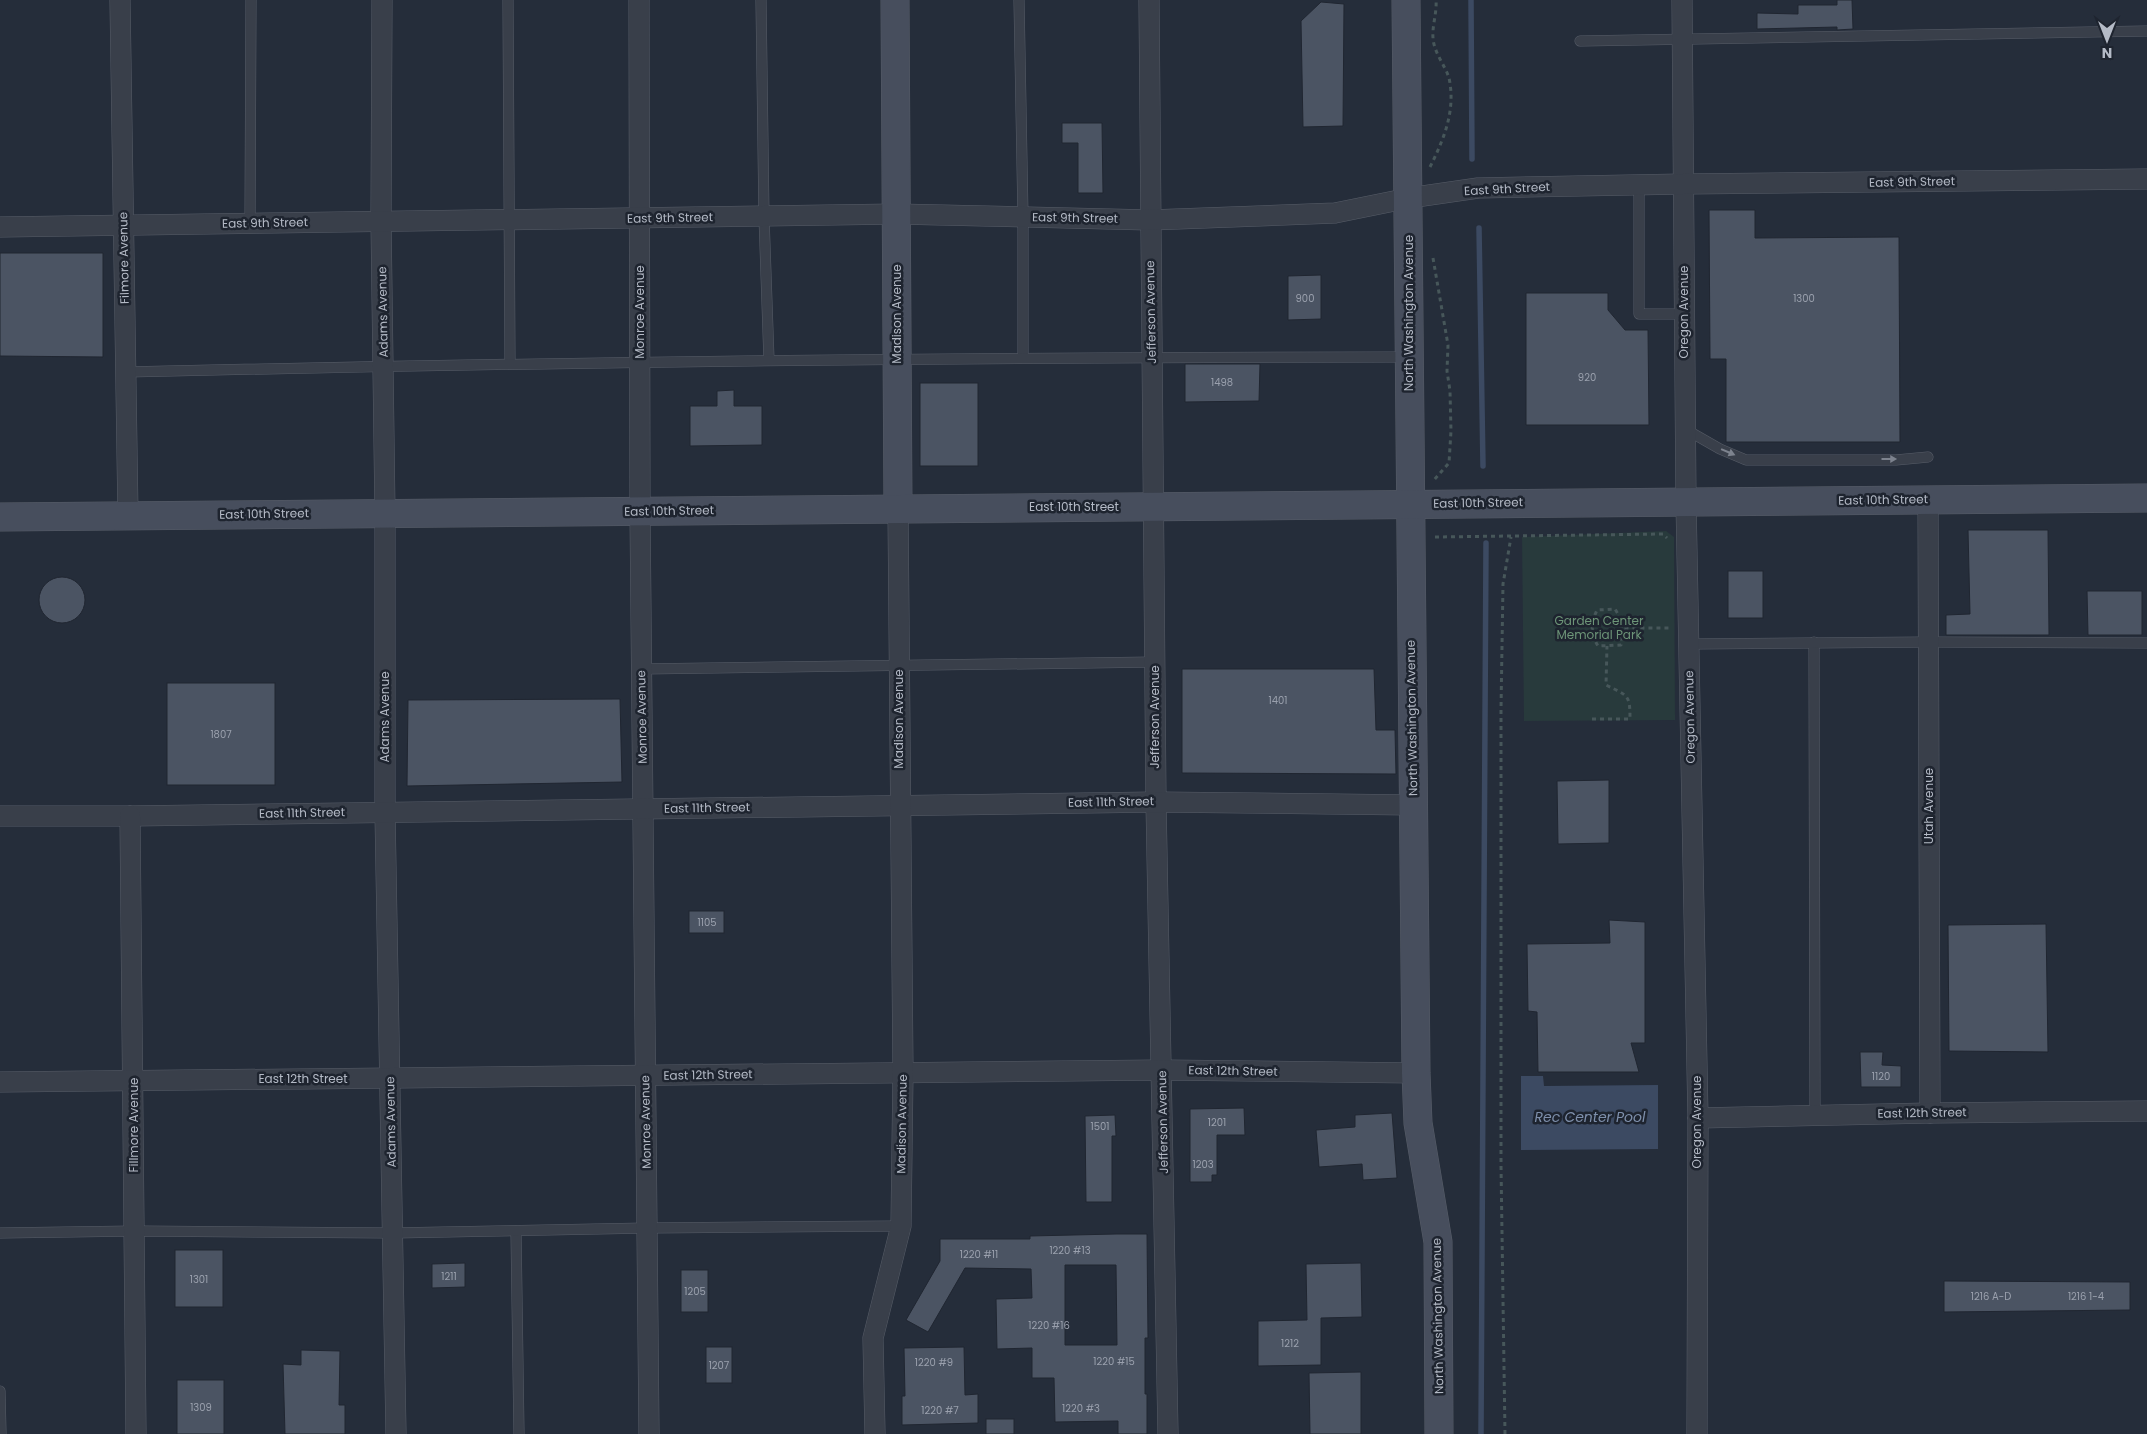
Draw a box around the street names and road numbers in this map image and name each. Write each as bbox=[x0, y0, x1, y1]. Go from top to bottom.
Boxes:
street label: East 9th Street bbox=[1869, 172, 1955, 191]
street label: East 9th Street bbox=[1464, 178, 1550, 199]
street label: East 9th Street bbox=[627, 208, 713, 227]
street label: East 9th Street bbox=[1032, 208, 1118, 227]
street label: Filmore Avenue bbox=[114, 212, 133, 304]
street label: East 9th Street bbox=[222, 213, 308, 232]
street label: North Washington Avenue bbox=[1400, 235, 1417, 391]
street label: Jefferson Avenue bbox=[1141, 260, 1160, 364]
street label: Madison Avenue bbox=[888, 264, 905, 364]
street label: Monroe Avenue bbox=[631, 265, 648, 359]
street label: Oregon Avenue bbox=[1675, 265, 1692, 359]
street label: Adams Avenue bbox=[373, 266, 392, 358]
street label: East 10th Street bbox=[1838, 490, 1928, 509]
street label: East 10th Street bbox=[1433, 493, 1523, 512]
street label: East 10th Street bbox=[1029, 498, 1119, 515]
street label: East 10th Street bbox=[624, 501, 714, 520]
street label: East 10th Street bbox=[219, 504, 309, 523]
street label: North Washington Avenue bbox=[1402, 640, 1421, 796]
street label: Jefferson Avenue bbox=[1146, 665, 1163, 769]
street label: Madison Avenue bbox=[890, 669, 907, 769]
street label: Monroe Avenue bbox=[632, 670, 651, 764]
street label: Oregon Avenue bbox=[1680, 670, 1699, 764]
street label: Adams Avenue bbox=[376, 671, 393, 763]
street label: Utah Avenue bbox=[1920, 768, 1937, 844]
street label: East 11th Street bbox=[1068, 792, 1154, 811]
street label: East 11th Street bbox=[664, 798, 750, 817]
street label: East 11th Street bbox=[259, 803, 345, 822]
street label: East 12th Street bbox=[1188, 1061, 1278, 1080]
street label: East 12th Street bbox=[663, 1065, 753, 1084]
street label: East 12th Street bbox=[258, 1070, 348, 1087]
street label: Jefferson Avenue bbox=[1153, 1070, 1172, 1174]
street label: Madison Avenue bbox=[892, 1074, 911, 1174]
street label: Monroe Avenue bbox=[636, 1075, 655, 1169]
street label: Oregon Avenue bbox=[1688, 1075, 1705, 1169]
street label: Adams Avenue bbox=[381, 1076, 400, 1168]
street label: Fillmore Avenue bbox=[125, 1077, 142, 1173]
street label: East 12th Street bbox=[1877, 1103, 1967, 1122]
street label: North Washington Avenue bbox=[1428, 1238, 1447, 1394]

